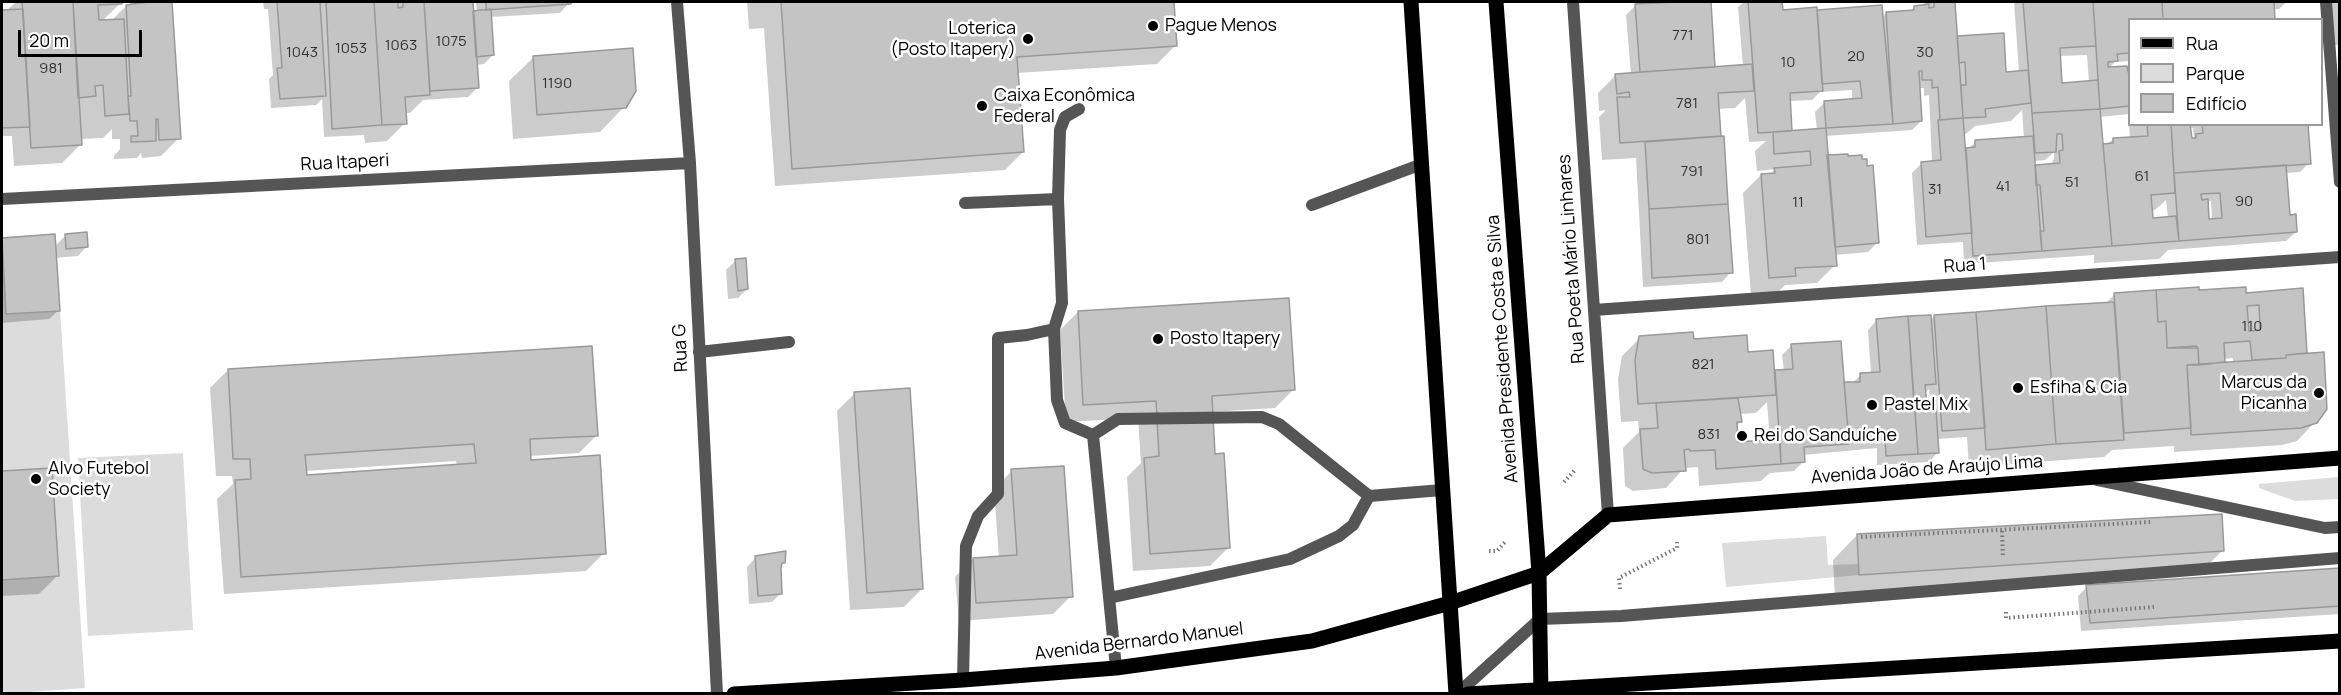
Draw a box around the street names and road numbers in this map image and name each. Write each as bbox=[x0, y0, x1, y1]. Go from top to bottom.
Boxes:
street label: Rua Itaperi bbox=[300, 150, 390, 176]
street label: Rua Poeta Mário Linhares bbox=[1554, 154, 1590, 364]
street label: Avenida Presidente Costa e Silva bbox=[1483, 214, 1523, 484]
street label: Rua 1 bbox=[1943, 254, 1987, 278]
street label: Rua G bbox=[669, 323, 693, 373]
street label: Avenida João de Araújo Lima bbox=[1810, 451, 2044, 489]
street label: Avenida Bernardo Manuel bbox=[1033, 618, 1245, 666]

